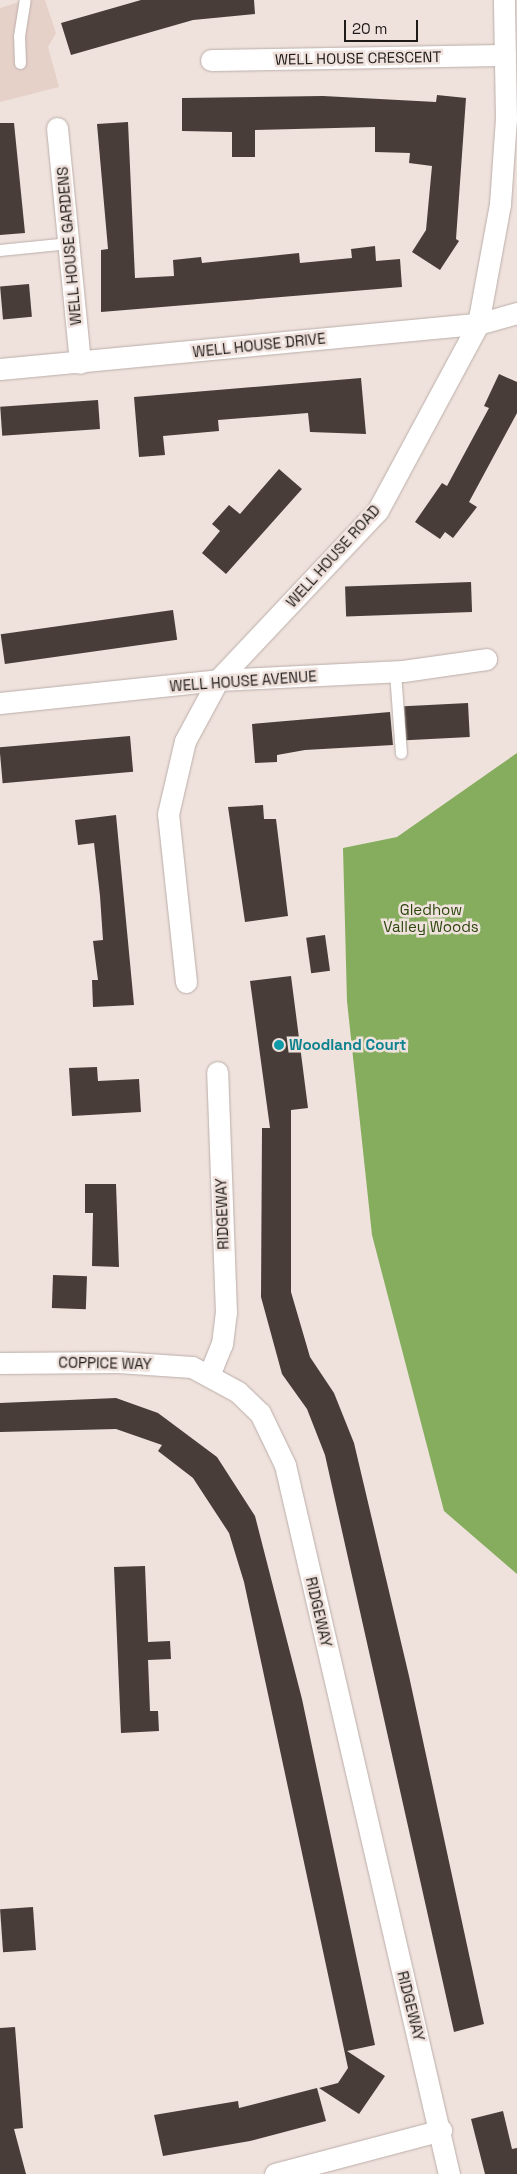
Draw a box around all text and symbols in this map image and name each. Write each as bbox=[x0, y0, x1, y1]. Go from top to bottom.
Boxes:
scale bar bbox=[347, 10, 421, 42]
text: 20 m bbox=[352, 19, 387, 38]
street label: WELL HOUSE CRESCENT bbox=[274, 48, 442, 68]
street label: WELL HOUSE GARDENS bbox=[53, 166, 85, 326]
street label: WELL HOUSE DRIVE bbox=[191, 329, 327, 361]
street label: WELL HOUSE ROAD bbox=[282, 501, 384, 611]
street label: WELL HOUSE AVENUE bbox=[169, 667, 317, 695]
park label: Gledhow Valley Woods bbox=[383, 900, 479, 935]
place label: Woodland Court bbox=[289, 1036, 406, 1054]
marker: Woodland Court bbox=[273, 1039, 285, 1051]
street label: RIDGEWAY bbox=[212, 1178, 232, 1250]
street label: COPPICE WAY bbox=[58, 1353, 152, 1373]
street label: RIDGEWAY bbox=[302, 1575, 336, 1649]
street label: RIDGEWAY bbox=[394, 1969, 428, 2043]

